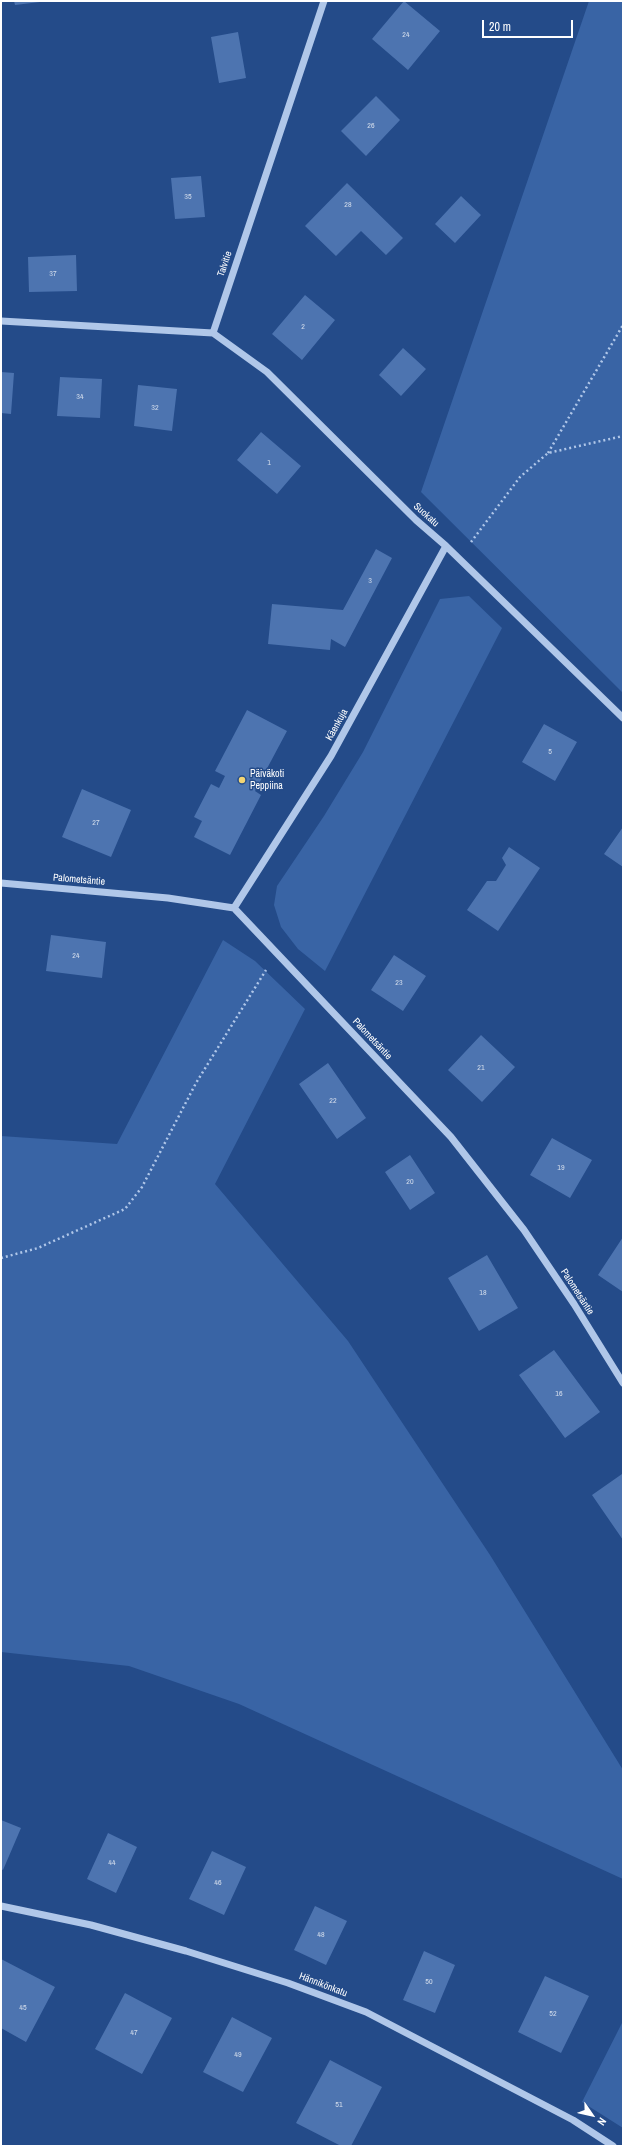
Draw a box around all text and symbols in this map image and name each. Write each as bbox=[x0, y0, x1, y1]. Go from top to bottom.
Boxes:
scale bar bbox=[484, 12, 575, 38]
text: 20 m bbox=[489, 19, 511, 35]
house number: 24 bbox=[402, 30, 410, 40]
house number: 26 bbox=[367, 121, 375, 131]
house number: 35 bbox=[184, 192, 192, 202]
house number: 28 bbox=[344, 200, 352, 210]
street label: Talvitie bbox=[215, 250, 235, 278]
house number: 37 bbox=[49, 269, 57, 279]
house number: 2 bbox=[301, 322, 305, 332]
house number: 34 bbox=[76, 392, 84, 402]
house number: 32 bbox=[151, 403, 159, 413]
house number: 1 bbox=[267, 458, 271, 468]
street label: Suokatu bbox=[411, 500, 441, 530]
house number: 3 bbox=[368, 576, 372, 586]
street label: Käenkuja bbox=[323, 707, 351, 743]
house number: 5 bbox=[548, 747, 552, 757]
place label: Päiväkoti Peppiina bbox=[250, 768, 284, 792]
marker: Päiväkoti Peppiina bbox=[237, 775, 247, 785]
house number: 27 bbox=[92, 818, 100, 828]
street label: Palometsäntie bbox=[52, 872, 106, 888]
house number: 24 bbox=[72, 951, 80, 961]
house number: 23 bbox=[395, 978, 403, 988]
street label: Palometsäntie bbox=[350, 1016, 394, 1062]
house number: 21 bbox=[477, 1063, 485, 1073]
house number: 22 bbox=[329, 1096, 337, 1106]
house number: 19 bbox=[557, 1163, 565, 1173]
house number: 20 bbox=[406, 1177, 414, 1187]
street label: Palometsäntie bbox=[558, 1267, 596, 1317]
house number: 18 bbox=[479, 1288, 487, 1298]
house number: 16 bbox=[555, 1389, 563, 1399]
house number: 44 bbox=[108, 1858, 116, 1868]
house number: 46 bbox=[214, 1878, 222, 1888]
house number: 48 bbox=[317, 1930, 325, 1940]
street label: Hännikönkatu bbox=[297, 1970, 349, 2000]
house number: 50 bbox=[425, 1977, 433, 1987]
house number: 45 bbox=[19, 2003, 27, 2013]
house number: 52 bbox=[549, 2009, 557, 2019]
house number: 47 bbox=[130, 2028, 138, 2038]
house number: 49 bbox=[234, 2050, 242, 2060]
north arrow bbox=[572, 2095, 612, 2135]
house number: 51 bbox=[335, 2100, 343, 2110]
text: N bbox=[594, 2115, 610, 2128]

